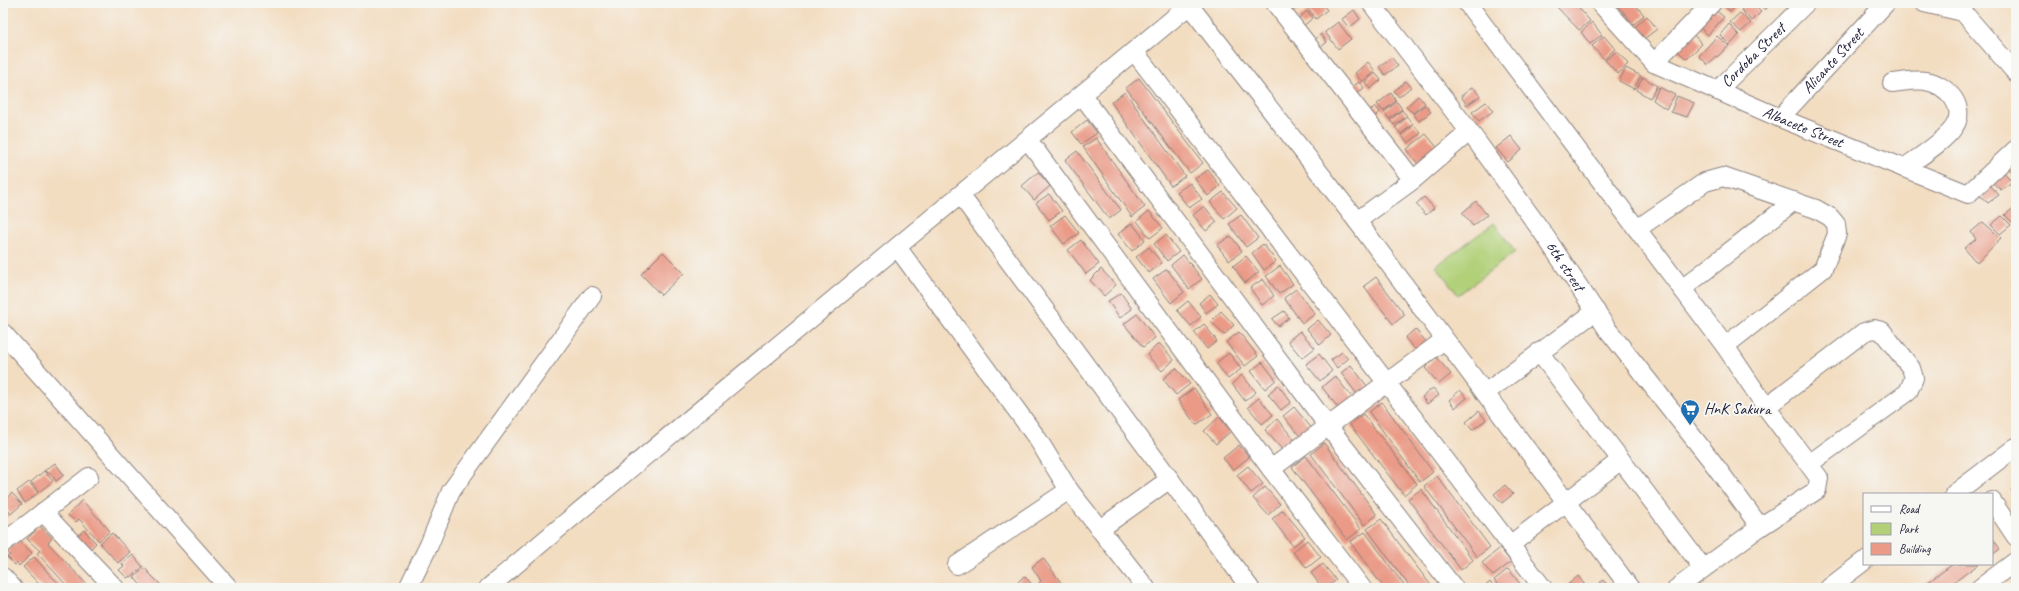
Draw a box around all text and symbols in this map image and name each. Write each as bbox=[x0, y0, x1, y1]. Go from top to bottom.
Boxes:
street label: Cordoba Street bbox=[1717, 17, 1792, 92]
street label: Alicante Street bbox=[1798, 22, 1869, 98]
street label: Albacete Street bbox=[1760, 102, 1848, 153]
street label: 6th street bbox=[1541, 237, 1591, 297]
supermarket icon: HnK Sakura bbox=[1679, 398, 1701, 426]
place label: HnK Sakura bbox=[1704, 399, 1772, 419]
legend bbox=[1863, 493, 1993, 565]
text: Road bbox=[1899, 501, 1921, 517]
text: Park bbox=[1899, 521, 1920, 537]
text: Building bbox=[1899, 541, 1931, 557]

